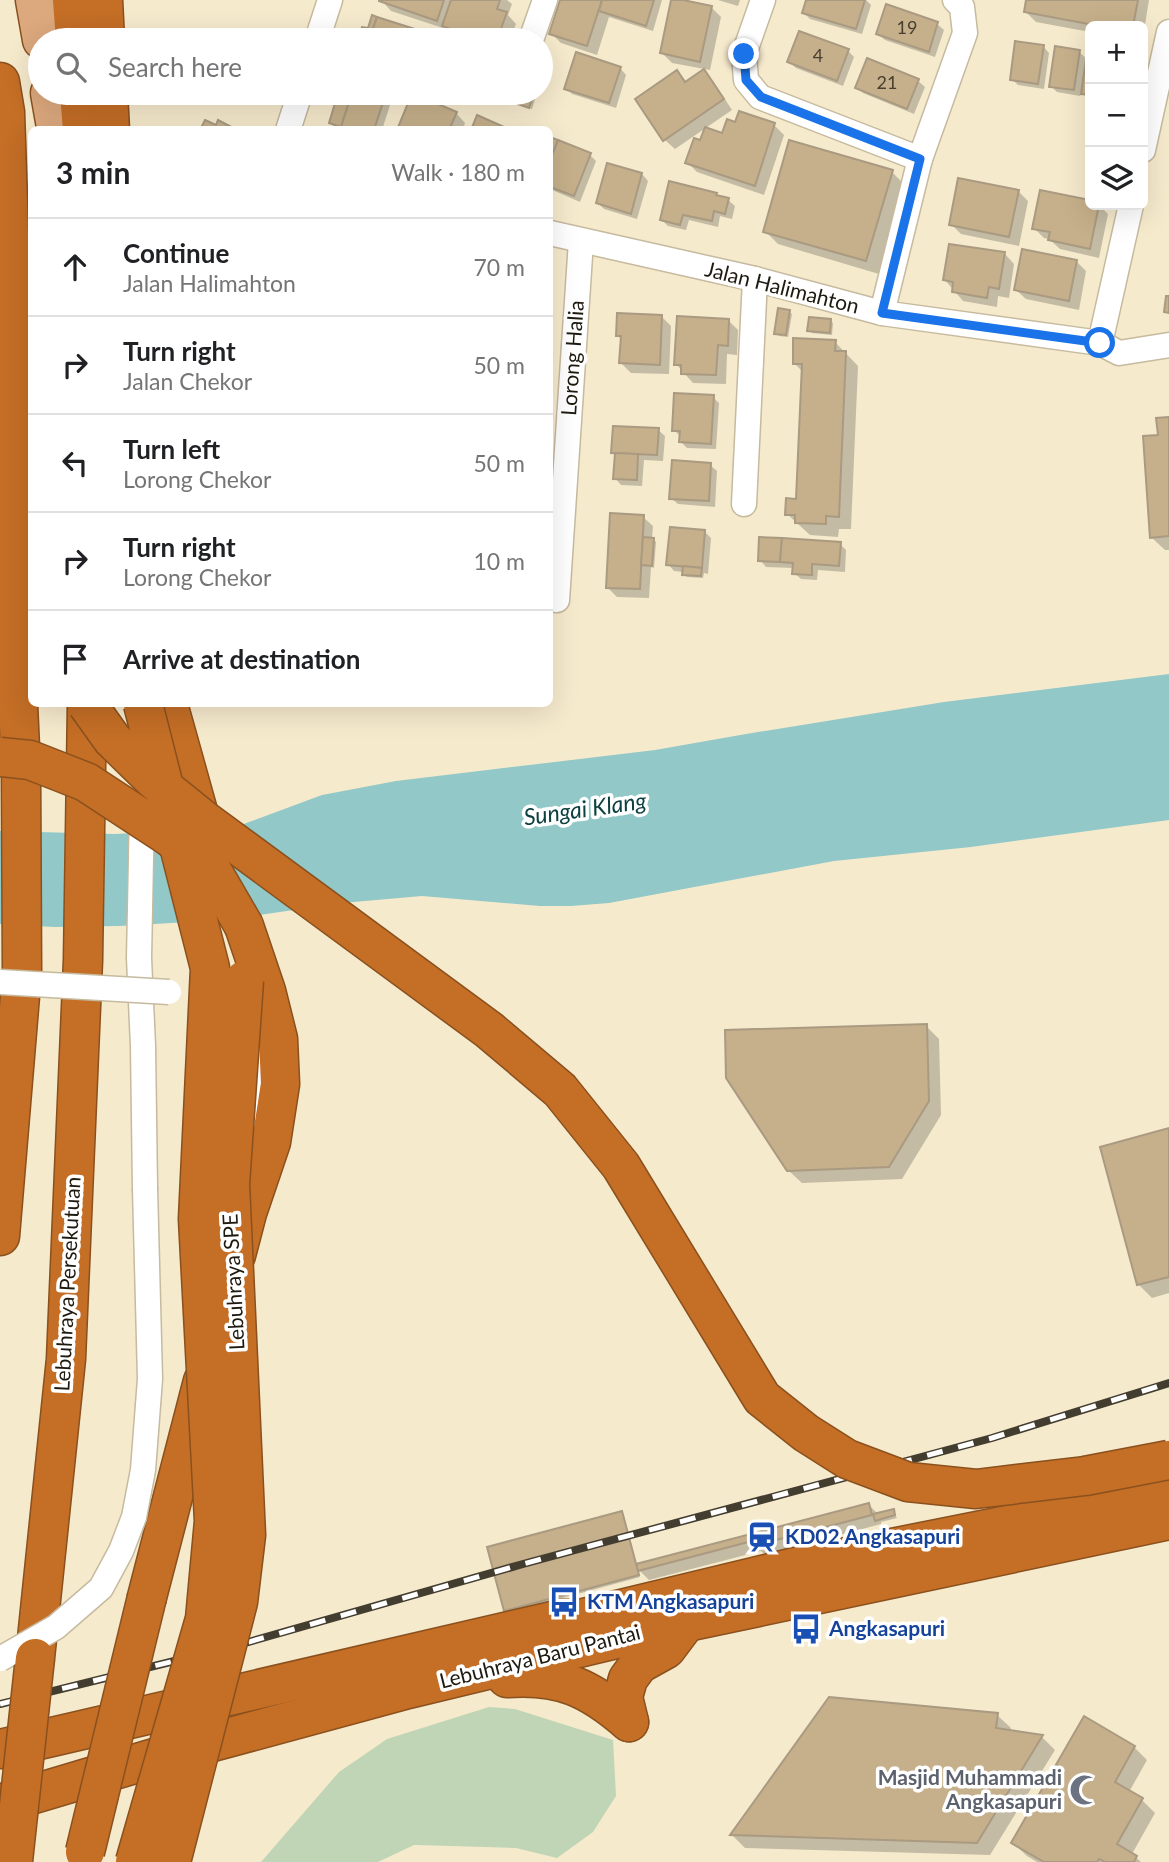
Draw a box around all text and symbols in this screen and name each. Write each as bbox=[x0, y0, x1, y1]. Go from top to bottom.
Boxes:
house number: 19 bbox=[897, 16, 917, 38]
map controls bbox=[1085, 21, 1148, 210]
button: + bbox=[1085, 21, 1148, 84]
search box bbox=[28, 28, 553, 105]
route end bbox=[728, 38, 759, 69]
house number: 4 bbox=[813, 44, 823, 66]
icon: search bbox=[52, 48, 90, 86]
text: Search here bbox=[108, 51, 242, 83]
house number: 21 bbox=[877, 71, 897, 93]
button: − bbox=[1085, 84, 1148, 147]
button: layers bbox=[1085, 147, 1148, 210]
text: 3 min bbox=[56, 154, 130, 190]
text: Walk · 180 m bbox=[391, 158, 525, 186]
text: Continue bbox=[123, 237, 229, 269]
icon: ahead bbox=[56, 248, 94, 286]
text: 70 m bbox=[474, 253, 525, 281]
street label: Jalan Halimahton bbox=[703, 255, 862, 318]
text: Jalan Halimahton bbox=[123, 269, 296, 297]
street label: Lorong Halia bbox=[555, 299, 588, 416]
route start bbox=[1084, 327, 1115, 358]
text: Turn right bbox=[123, 335, 236, 367]
icon: right bbox=[56, 346, 94, 384]
text: 50 m bbox=[474, 351, 525, 379]
text: Jalan Chekor bbox=[123, 367, 252, 395]
text: Turn left bbox=[123, 433, 220, 465]
icon: left bbox=[56, 444, 94, 482]
text: 50 m bbox=[474, 449, 525, 477]
text: Lorong Chekor bbox=[123, 465, 271, 493]
text: Turn right bbox=[123, 531, 236, 563]
icon: right bbox=[56, 542, 94, 580]
text: 10 m bbox=[474, 547, 525, 575]
text: Lorong Chekor bbox=[123, 563, 271, 591]
icon: arrive bbox=[56, 640, 94, 678]
text: Arrive at destination bbox=[123, 643, 360, 675]
water label: Sungai Klang bbox=[522, 785, 649, 830]
street label: Lebuhraya Persekutuan bbox=[48, 1176, 85, 1392]
street label: Lebuhraya SPE bbox=[216, 1213, 249, 1351]
station icon: KD02 Angkasapuri bbox=[745, 1520, 779, 1554]
place label: KD02 Angkasapuri bbox=[785, 1523, 960, 1548]
bus stop icon: KTM Angkasapuri bbox=[547, 1585, 581, 1619]
place label: KTM Angkasapuri bbox=[587, 1588, 754, 1613]
bus stop icon: Angkasapuri bbox=[789, 1612, 823, 1646]
place label: Angkasapuri bbox=[828, 1615, 945, 1640]
street label: Lebuhraya Baru Pantai bbox=[437, 1618, 643, 1693]
place label: Masjid Muhammadi Angkasapuri bbox=[878, 1764, 1062, 1813]
mosque icon: Masjid Muhammadi Angkasapuri bbox=[1068, 1773, 1102, 1807]

